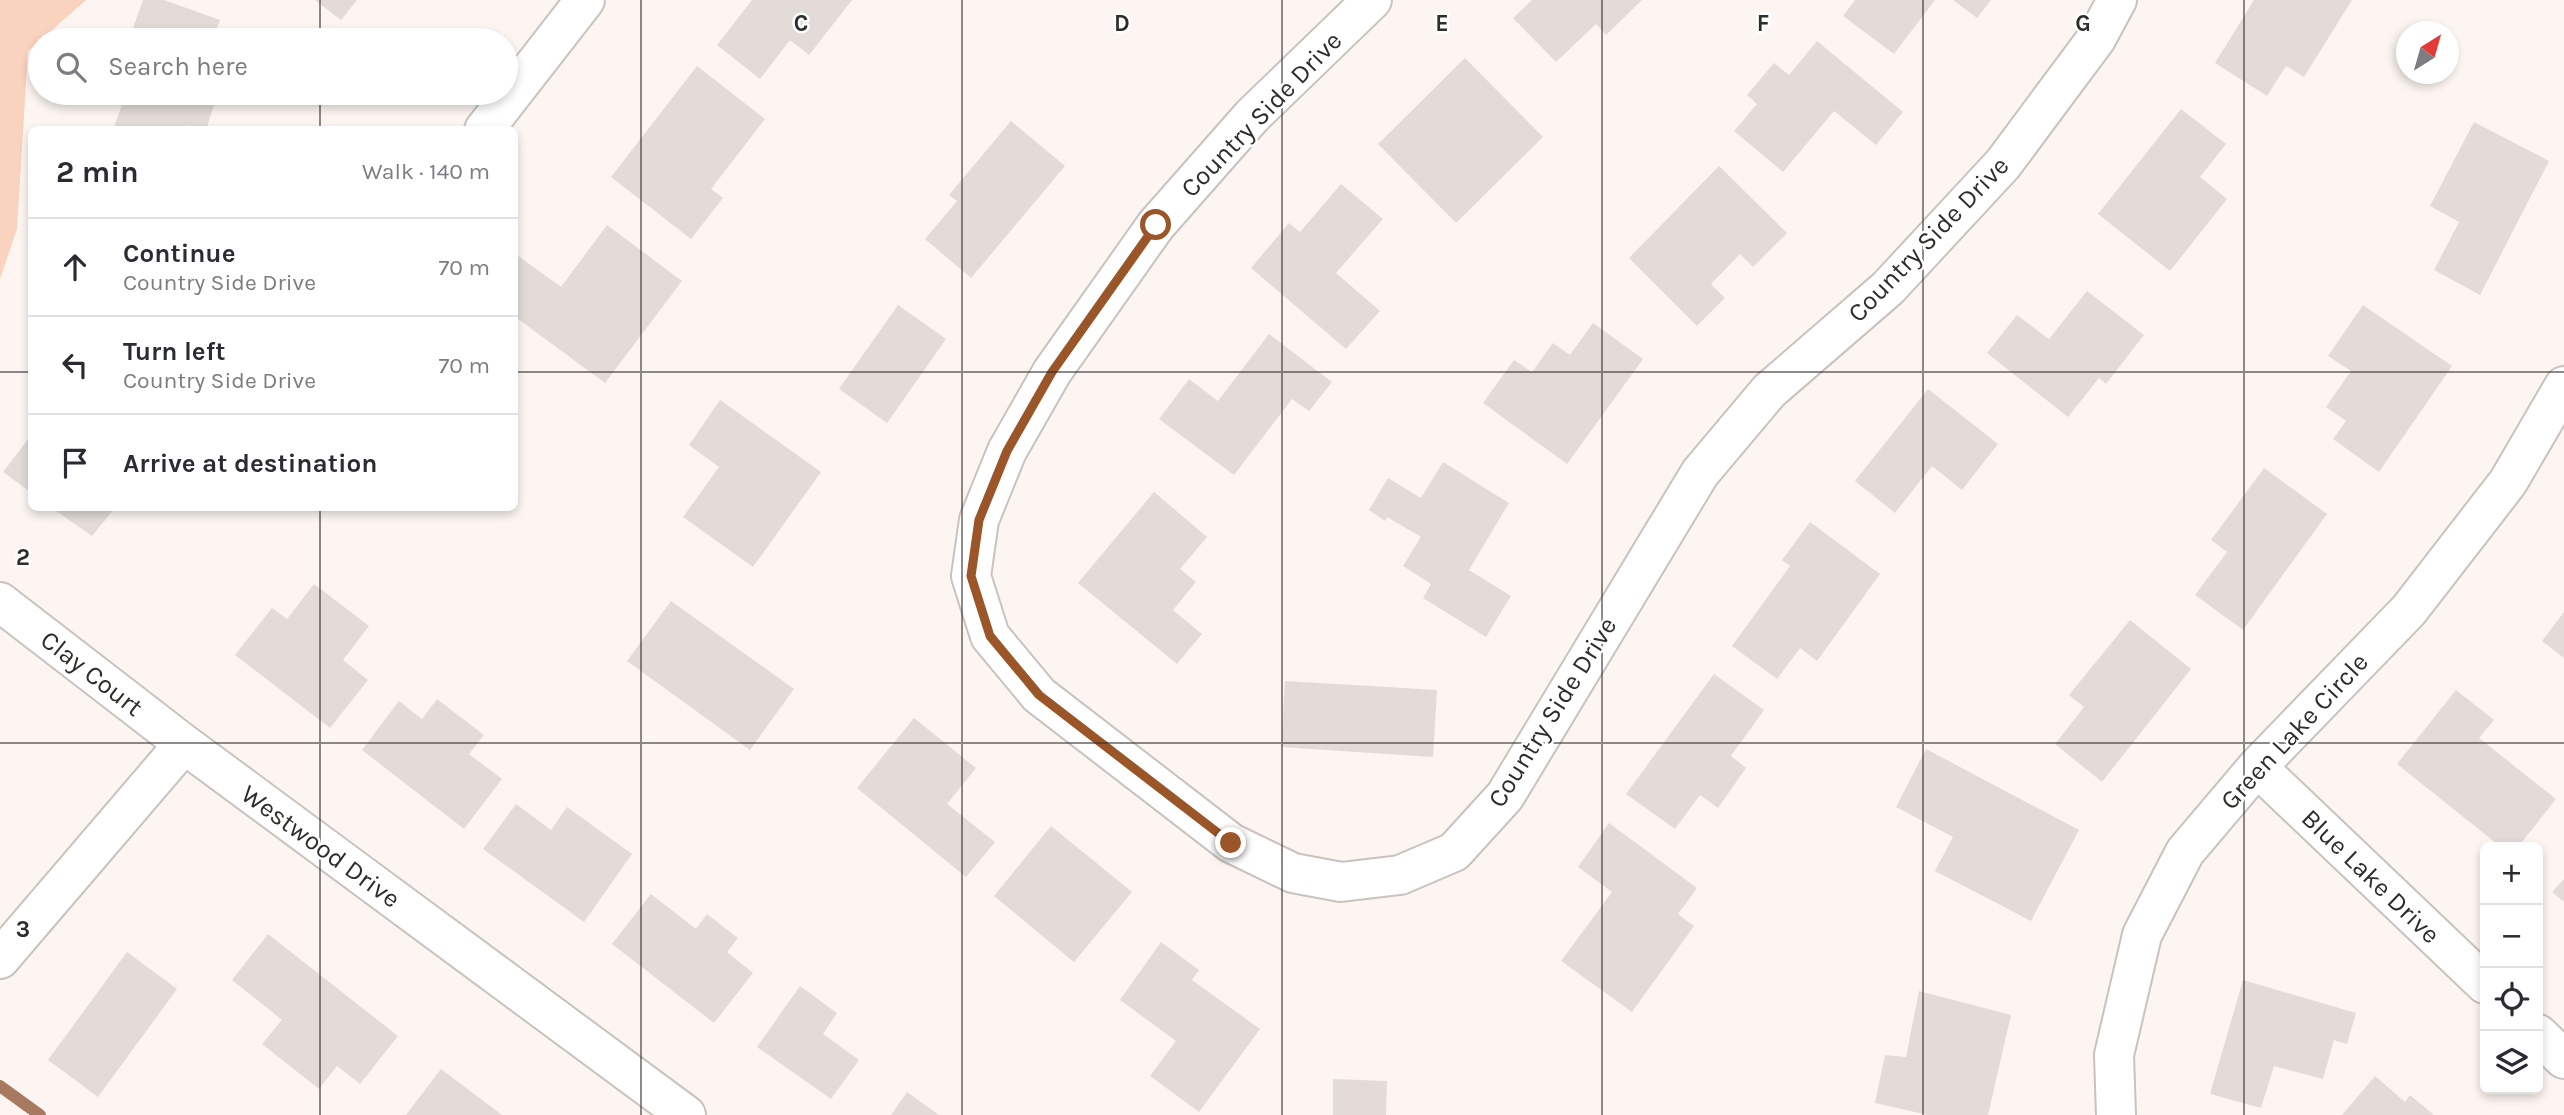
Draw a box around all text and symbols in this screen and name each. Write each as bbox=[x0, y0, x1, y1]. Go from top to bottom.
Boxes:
text: C bbox=[794, 10, 808, 37]
text: D bbox=[1114, 10, 1130, 37]
text: E bbox=[1435, 10, 1449, 37]
text: F bbox=[1757, 10, 1769, 37]
text: G bbox=[2075, 10, 2091, 37]
north arrow bbox=[2396, 21, 2459, 84]
street label: Country Side Drive bbox=[1174, 25, 1348, 204]
search box bbox=[28, 28, 518, 105]
icon: search bbox=[52, 48, 90, 86]
text: Search here bbox=[108, 51, 248, 82]
street label: Country Side Drive bbox=[1841, 150, 2015, 329]
text: 2 min bbox=[56, 154, 139, 190]
text: Walk · 140 m bbox=[362, 158, 490, 185]
route start bbox=[1140, 209, 1171, 240]
text: Continue bbox=[123, 238, 235, 269]
icon: ahead bbox=[56, 248, 94, 286]
text: 70 m bbox=[439, 254, 490, 281]
text: Country Side Drive bbox=[123, 269, 316, 296]
text: Turn left bbox=[123, 336, 225, 367]
icon: left bbox=[56, 346, 94, 384]
text: 70 m bbox=[439, 352, 490, 379]
text: Country Side Drive bbox=[123, 367, 316, 394]
icon: arrive bbox=[56, 444, 94, 482]
text: Arrive at destination bbox=[123, 448, 377, 479]
text: 2 bbox=[16, 544, 30, 571]
street label: Country Side Drive bbox=[1481, 612, 1623, 813]
street label: Clay Court bbox=[35, 624, 149, 723]
street label: Green Lake Circle bbox=[2214, 647, 2375, 816]
street label: Westwood Drive bbox=[235, 778, 406, 914]
street label: Blue Lake Drive bbox=[2295, 803, 2446, 950]
route end bbox=[1215, 827, 1246, 858]
map controls bbox=[2480, 842, 2543, 1094]
button: + bbox=[2480, 842, 2543, 905]
button: − bbox=[2480, 905, 2543, 968]
text: 3 bbox=[16, 916, 30, 943]
button: locate bbox=[2480, 968, 2543, 1031]
button: layers bbox=[2480, 1031, 2543, 1094]

